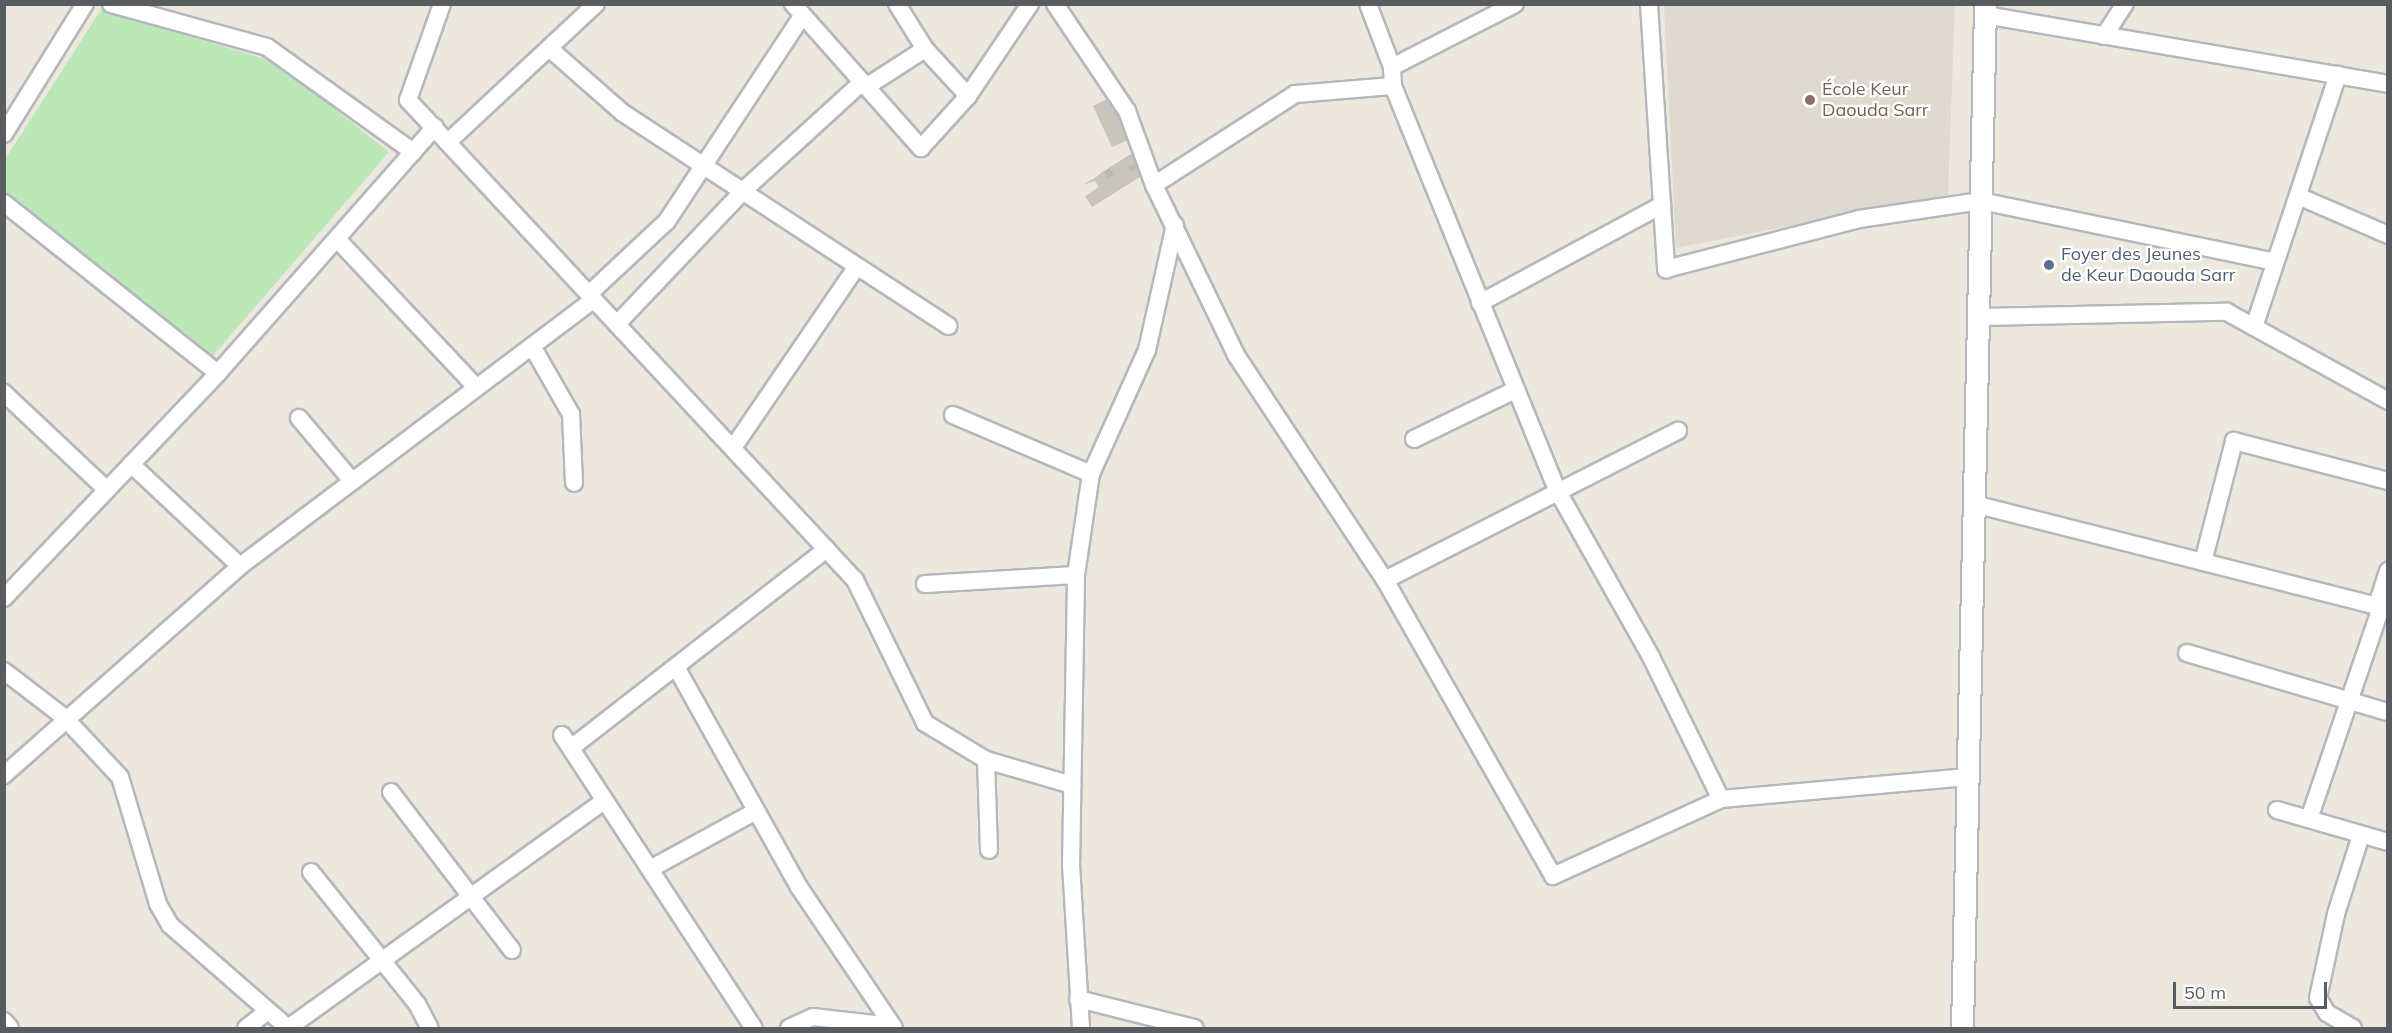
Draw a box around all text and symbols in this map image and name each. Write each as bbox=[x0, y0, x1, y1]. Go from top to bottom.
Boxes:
place label: École Keur Daouda Sarr bbox=[1822, 79, 1928, 122]
marker: École Keur Daouda Sarr bbox=[1803, 93, 1817, 107]
place label: Foyer des Jeunes de Keur Daouda Sarr bbox=[2061, 244, 2235, 286]
marker: Foyer des Jeunes de Keur Daouda Sarr bbox=[2042, 258, 2056, 272]
scale bar bbox=[2176, 970, 2330, 1008]
text: 50 m bbox=[2184, 981, 2226, 1004]

